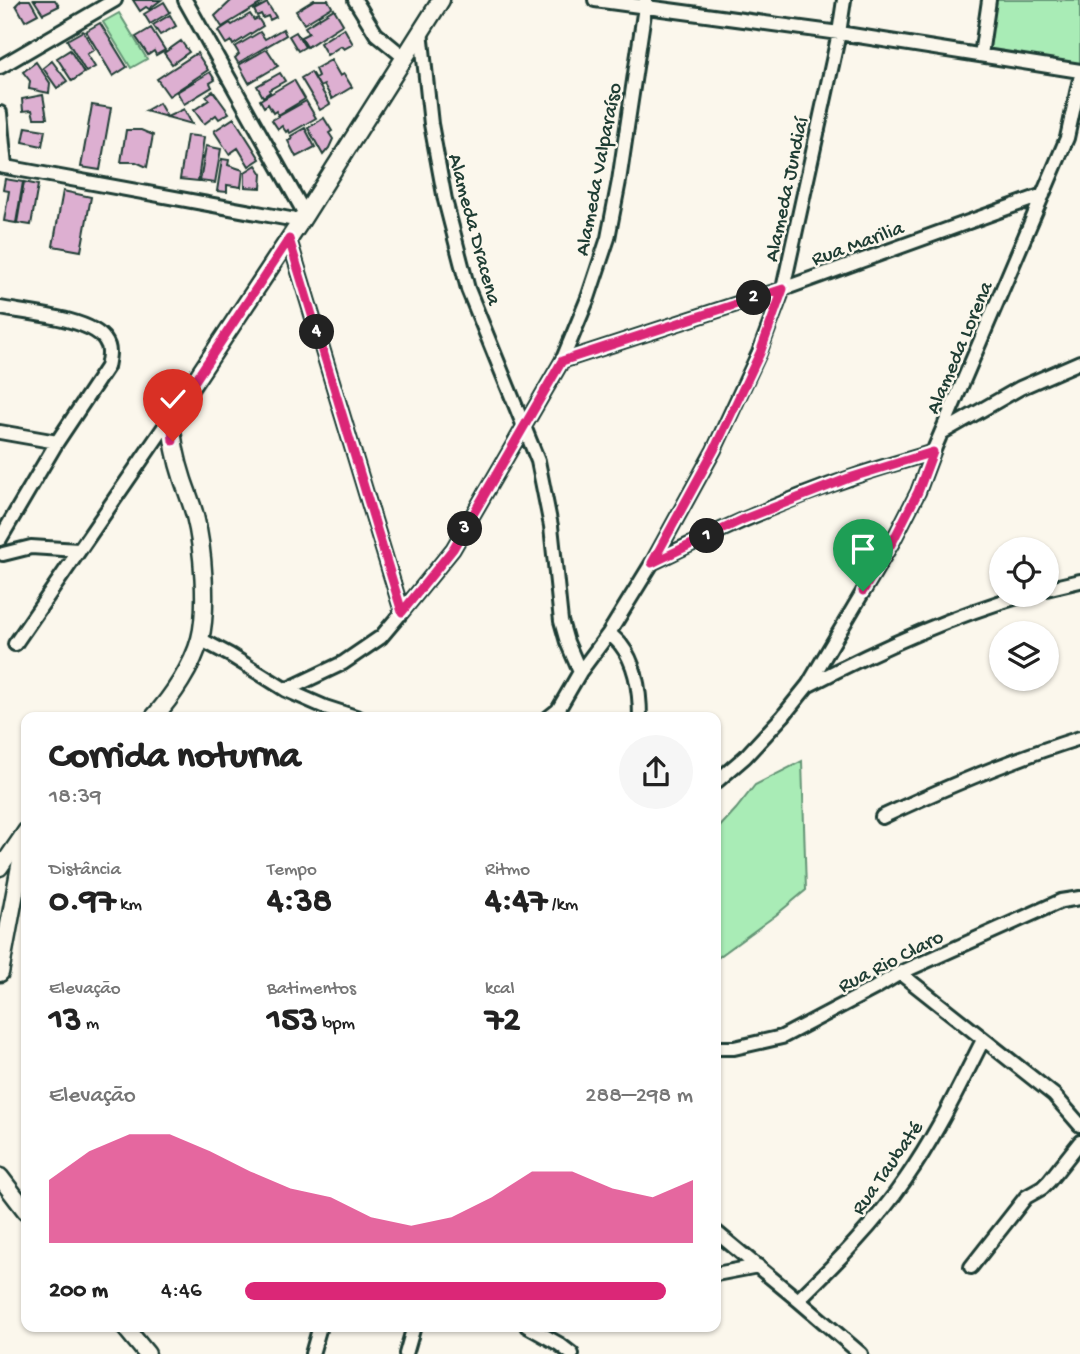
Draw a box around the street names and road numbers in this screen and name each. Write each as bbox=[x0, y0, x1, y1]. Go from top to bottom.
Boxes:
street label: Alameda Valparaíso bbox=[571, 81, 629, 258]
street label: Alameda Jundiaí bbox=[761, 115, 816, 264]
street label: Alameda Dracena bbox=[440, 151, 505, 310]
street label: Rua Marilia bbox=[809, 217, 909, 274]
street label: Alameda Lorena bbox=[922, 277, 1001, 419]
street label: Rua Rio Claro bbox=[835, 926, 949, 1000]
street label: Rua Taubaté bbox=[847, 1116, 931, 1221]

